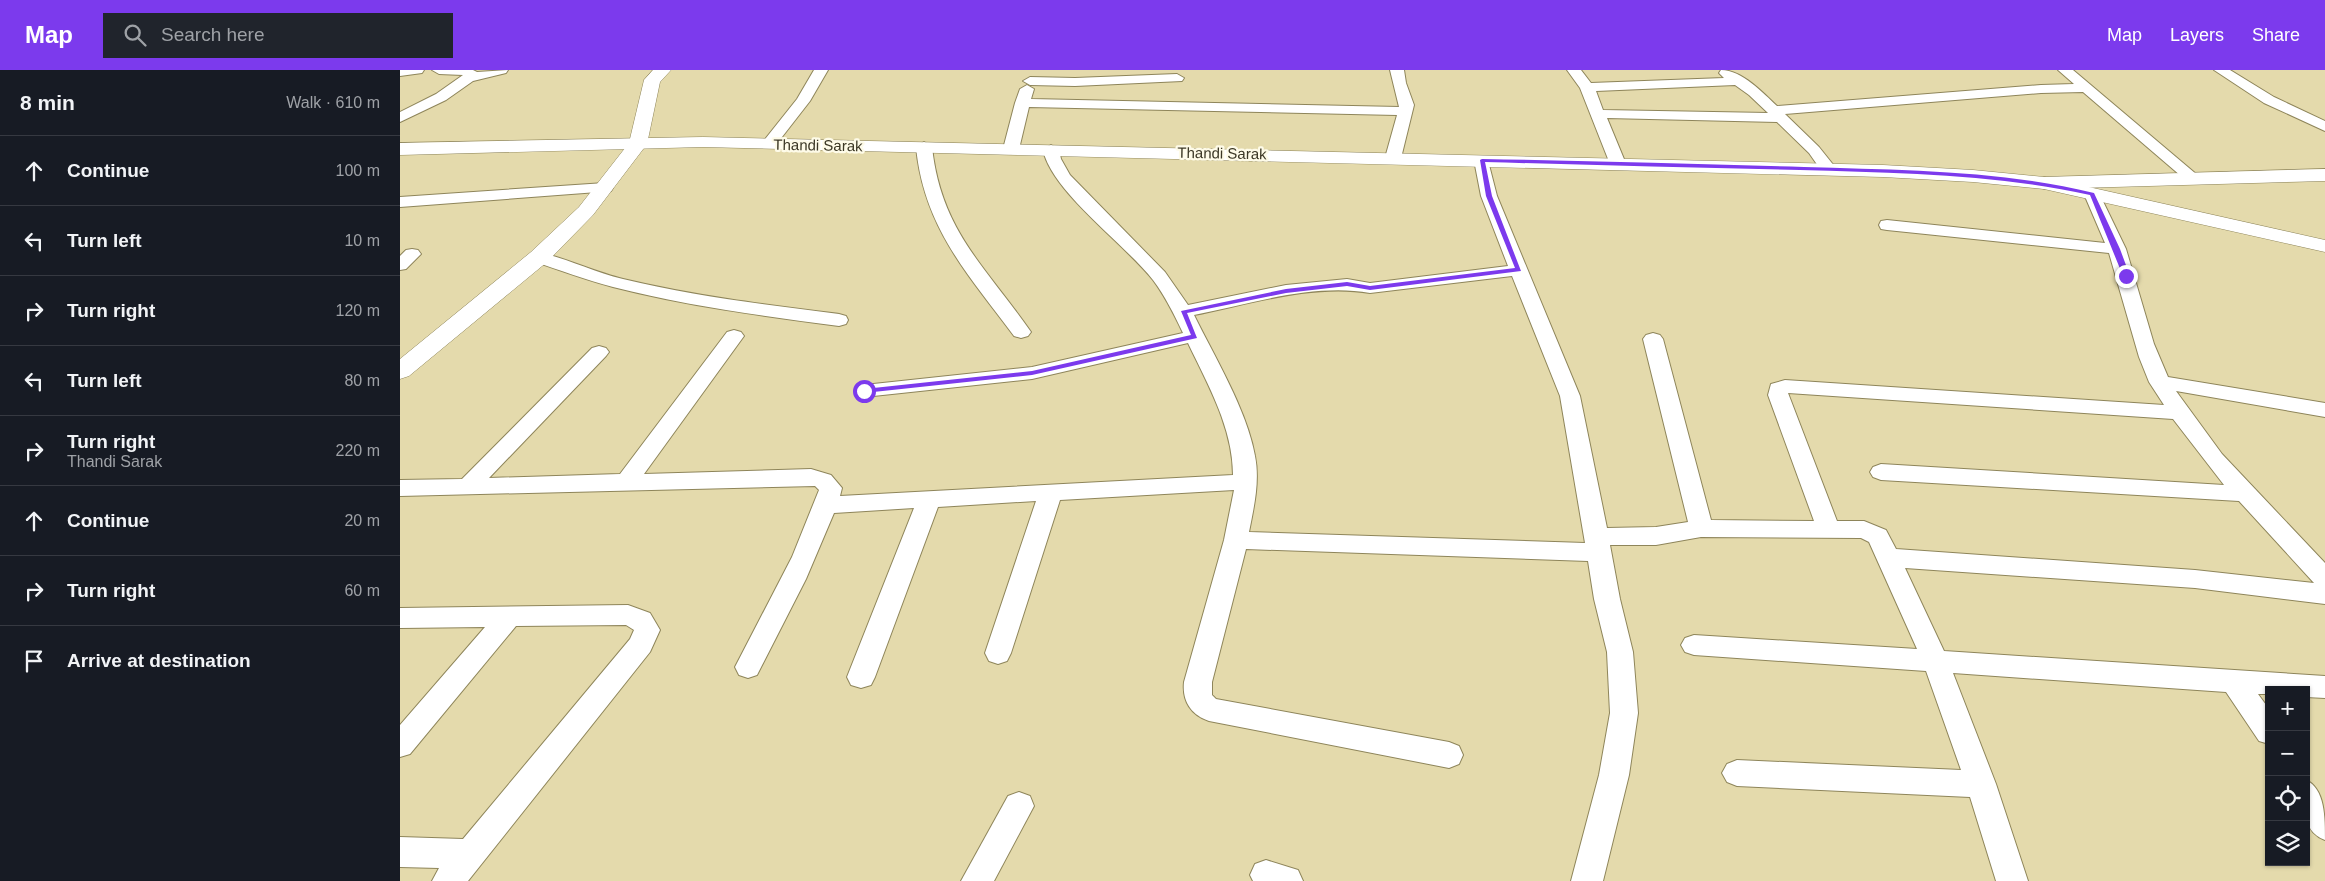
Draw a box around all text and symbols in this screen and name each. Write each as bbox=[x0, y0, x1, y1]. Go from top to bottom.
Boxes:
search box bbox=[103, 13, 453, 58]
text: Map bbox=[25, 21, 73, 48]
icon: search bbox=[121, 21, 149, 49]
text: Search here bbox=[161, 24, 265, 45]
text: Map bbox=[2107, 25, 2142, 45]
text: Layers bbox=[2170, 25, 2224, 45]
text: Share bbox=[2252, 25, 2300, 45]
text: 8 min bbox=[20, 91, 75, 114]
text: Walk · 610 m bbox=[286, 94, 380, 111]
street label: Thandi Sarak bbox=[773, 136, 863, 154]
street label: Thandi Sarak bbox=[1177, 144, 1267, 162]
icon: ahead bbox=[20, 157, 48, 185]
text: Continue bbox=[67, 160, 149, 181]
text: 100 m bbox=[336, 162, 380, 179]
icon: left bbox=[20, 227, 48, 255]
text: Turn left bbox=[67, 230, 142, 251]
text: 10 m bbox=[344, 232, 380, 249]
route end bbox=[2115, 265, 2138, 288]
icon: right bbox=[20, 297, 48, 325]
text: Turn right bbox=[67, 300, 155, 321]
text: 120 m bbox=[336, 302, 380, 319]
icon: left bbox=[20, 367, 48, 395]
text: Turn left bbox=[67, 370, 142, 391]
text: 80 m bbox=[344, 372, 380, 389]
route start bbox=[853, 380, 876, 403]
text: Turn right bbox=[67, 431, 155, 452]
icon: right bbox=[20, 437, 48, 465]
text: 220 m bbox=[336, 442, 380, 459]
text: Thandi Sarak bbox=[67, 453, 162, 470]
icon: ahead bbox=[20, 507, 48, 535]
text: Continue bbox=[67, 510, 149, 531]
text: 20 m bbox=[344, 512, 380, 529]
icon: right bbox=[20, 577, 48, 605]
text: Turn right bbox=[67, 580, 155, 601]
text: 60 m bbox=[344, 582, 380, 599]
icon: arrive bbox=[20, 647, 48, 675]
text: Arrive at destination bbox=[67, 650, 251, 671]
map controls bbox=[2265, 686, 2310, 866]
button: + bbox=[2265, 686, 2310, 731]
button: − bbox=[2265, 731, 2310, 776]
button: locate bbox=[2265, 776, 2310, 821]
button: layers bbox=[2265, 821, 2310, 866]

